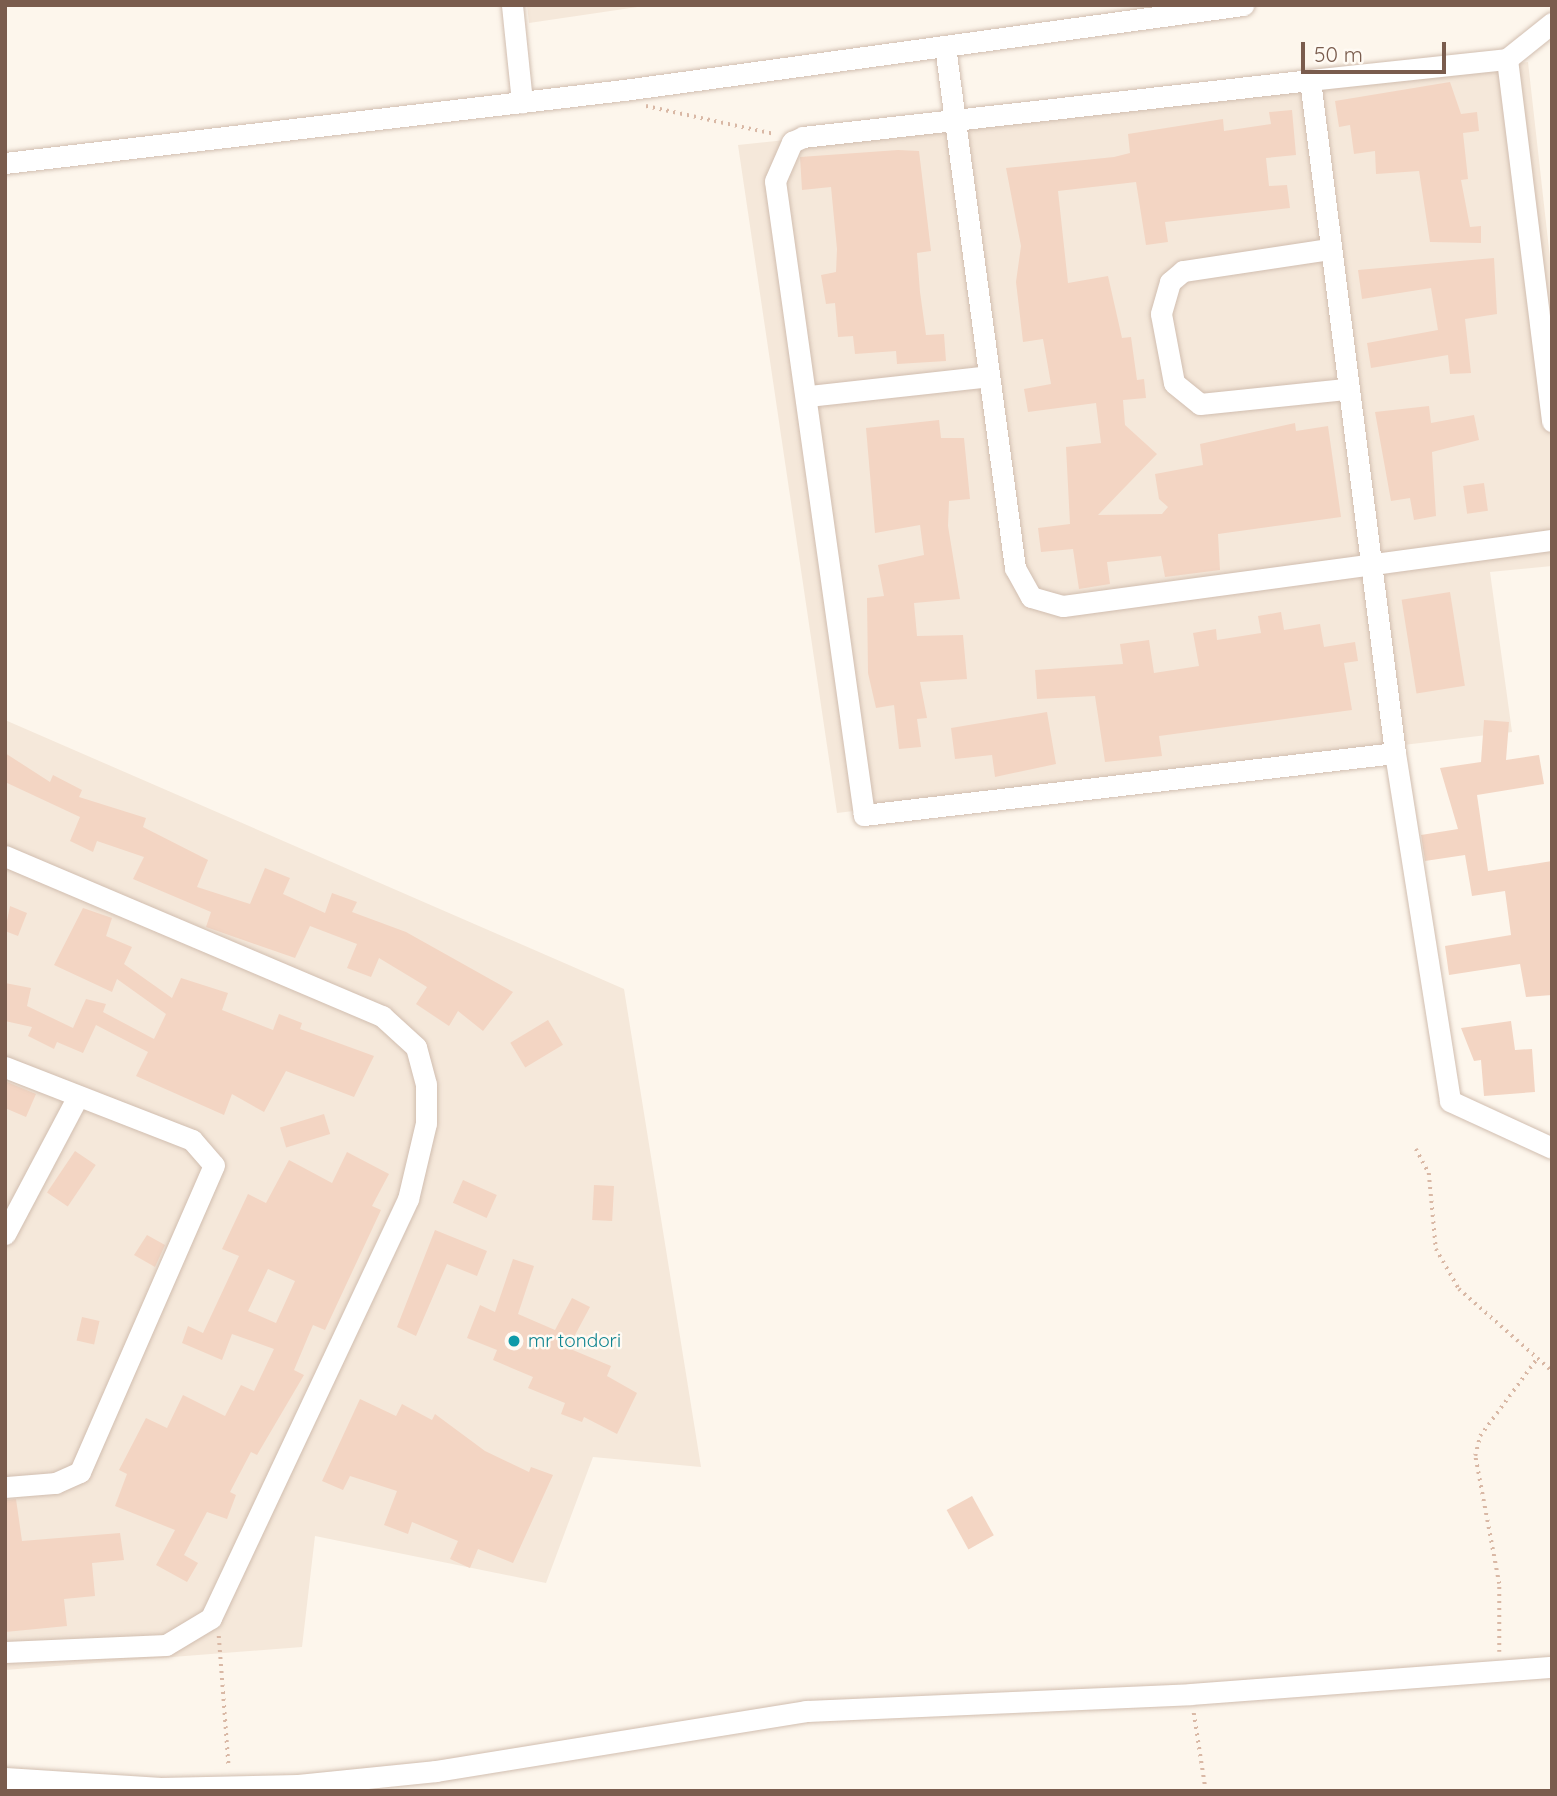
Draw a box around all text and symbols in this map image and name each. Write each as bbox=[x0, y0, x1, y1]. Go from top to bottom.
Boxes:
scale bar bbox=[1305, 28, 1450, 72]
text: 50 m bbox=[1314, 41, 1363, 67]
place label: mr tondori bbox=[528, 1330, 621, 1352]
marker: mr tondori bbox=[506, 1333, 522, 1349]

